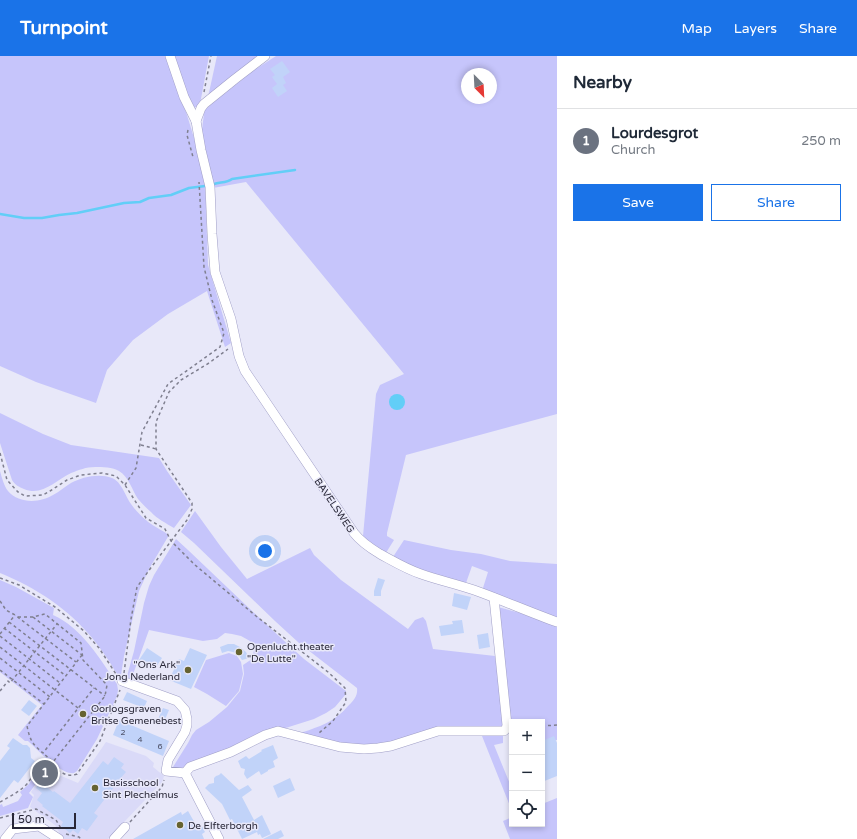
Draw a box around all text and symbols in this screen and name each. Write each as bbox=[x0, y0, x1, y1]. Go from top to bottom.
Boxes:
text: Turnpoint bbox=[20, 17, 108, 39]
text: Map bbox=[682, 20, 712, 37]
text: Layers bbox=[734, 20, 777, 37]
text: Share bbox=[799, 20, 837, 37]
north arrow bbox=[461, 68, 497, 104]
text: Nearby bbox=[573, 72, 632, 93]
text: Lourdesgrot bbox=[611, 124, 698, 142]
text: 1 bbox=[582, 133, 590, 149]
text: 250 m bbox=[801, 133, 841, 149]
text: Church bbox=[611, 142, 655, 158]
button: Save bbox=[573, 184, 703, 221]
button: Share bbox=[711, 184, 841, 221]
street label: BAVELSWEG bbox=[312, 476, 357, 535]
your location bbox=[255, 541, 275, 561]
place label: Openlucht theater "De Lutte" bbox=[247, 641, 334, 665]
marker: Openlucht theater "De Lutte" bbox=[234, 647, 244, 657]
place label: "Ons Ark" Jong Nederland bbox=[104, 659, 180, 683]
marker: "Ons Ark" Jong Nederland bbox=[183, 665, 193, 675]
place label: Oorlogsgraven Britse Gemenebest bbox=[91, 703, 182, 727]
marker: Oorlogsgraven Britse Gemenebest bbox=[78, 709, 88, 719]
map controls bbox=[509, 719, 545, 827]
button: + bbox=[509, 719, 545, 755]
house number: 2 bbox=[120, 728, 126, 737]
house number: 4 bbox=[137, 735, 143, 744]
house number: 6 bbox=[157, 742, 163, 751]
button: − bbox=[509, 755, 545, 791]
pin: 1 bbox=[32, 758, 58, 788]
place label: Basisschool Sint Plechelmus bbox=[103, 777, 179, 801]
marker: Basisschool Sint Plechelmus bbox=[90, 783, 100, 793]
button: locate bbox=[509, 791, 545, 827]
scale bar bbox=[12, 811, 76, 830]
text: 50 m bbox=[18, 813, 45, 826]
marker: De Elfterborgh bbox=[175, 820, 185, 830]
place label: De Elfterborgh bbox=[188, 820, 258, 832]

